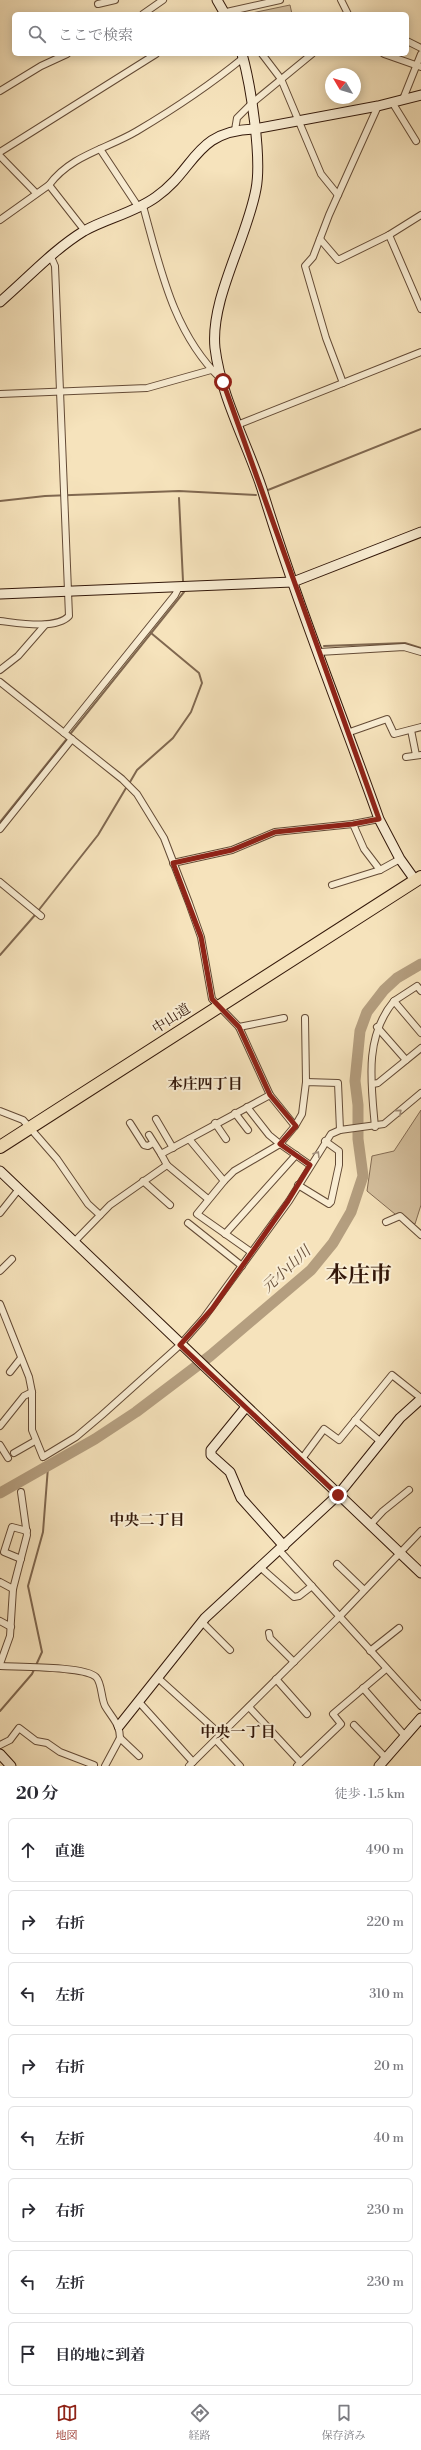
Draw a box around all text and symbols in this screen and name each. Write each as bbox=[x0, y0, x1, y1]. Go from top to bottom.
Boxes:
search box bbox=[12, 12, 409, 56]
icon: search bbox=[26, 23, 48, 45]
text: ここで検索 bbox=[58, 26, 133, 45]
north arrow bbox=[325, 68, 361, 104]
route start bbox=[214, 373, 232, 391]
street label: 中山道 bbox=[149, 1000, 194, 1038]
district label: 本庄四丁目 bbox=[167, 1075, 243, 1094]
one-way arrow bbox=[394, 1109, 402, 1117]
one-way arrow bbox=[312, 1151, 320, 1158]
water label: 元小山川 bbox=[258, 1241, 316, 1297]
district label: 本庄市 bbox=[326, 1262, 392, 1289]
route end bbox=[329, 1486, 347, 1504]
district label: 中央二丁目 bbox=[109, 1511, 185, 1530]
district label: 中央一丁目 bbox=[200, 1723, 276, 1742]
text: 20 分 bbox=[16, 1783, 59, 1805]
text: 徒歩 · 1.5 km bbox=[335, 1786, 405, 1802]
icon: ahead bbox=[17, 1839, 39, 1861]
text: 直進 bbox=[55, 1842, 85, 1861]
text: 490 m bbox=[366, 1842, 404, 1858]
icon: right bbox=[17, 1911, 39, 1933]
text: 右折 bbox=[55, 1914, 85, 1933]
text: 220 m bbox=[366, 1914, 404, 1930]
icon: left bbox=[17, 1983, 39, 2005]
text: 左折 bbox=[55, 1986, 85, 2005]
text: 310 m bbox=[369, 1986, 404, 2002]
icon: right bbox=[17, 2055, 39, 2077]
text: 右折 bbox=[55, 2058, 85, 2077]
text: 20 m bbox=[374, 2058, 404, 2074]
icon: left bbox=[17, 2127, 39, 2149]
text: 左折 bbox=[55, 2130, 85, 2149]
text: 40 m bbox=[374, 2130, 404, 2146]
icon: right bbox=[17, 2199, 39, 2221]
text: 右折 bbox=[55, 2202, 85, 2221]
text: 230 m bbox=[367, 2202, 404, 2218]
icon: left bbox=[17, 2271, 39, 2293]
text: 左折 bbox=[55, 2274, 85, 2293]
text: 230 m bbox=[367, 2274, 404, 2290]
icon: arrive bbox=[17, 2343, 39, 2365]
text: 目的地に到着 bbox=[55, 2346, 145, 2365]
tab: 地図 bbox=[56, 2402, 78, 2443]
tab: 経路 bbox=[189, 2402, 211, 2443]
tab: 保存済み bbox=[322, 2402, 366, 2443]

